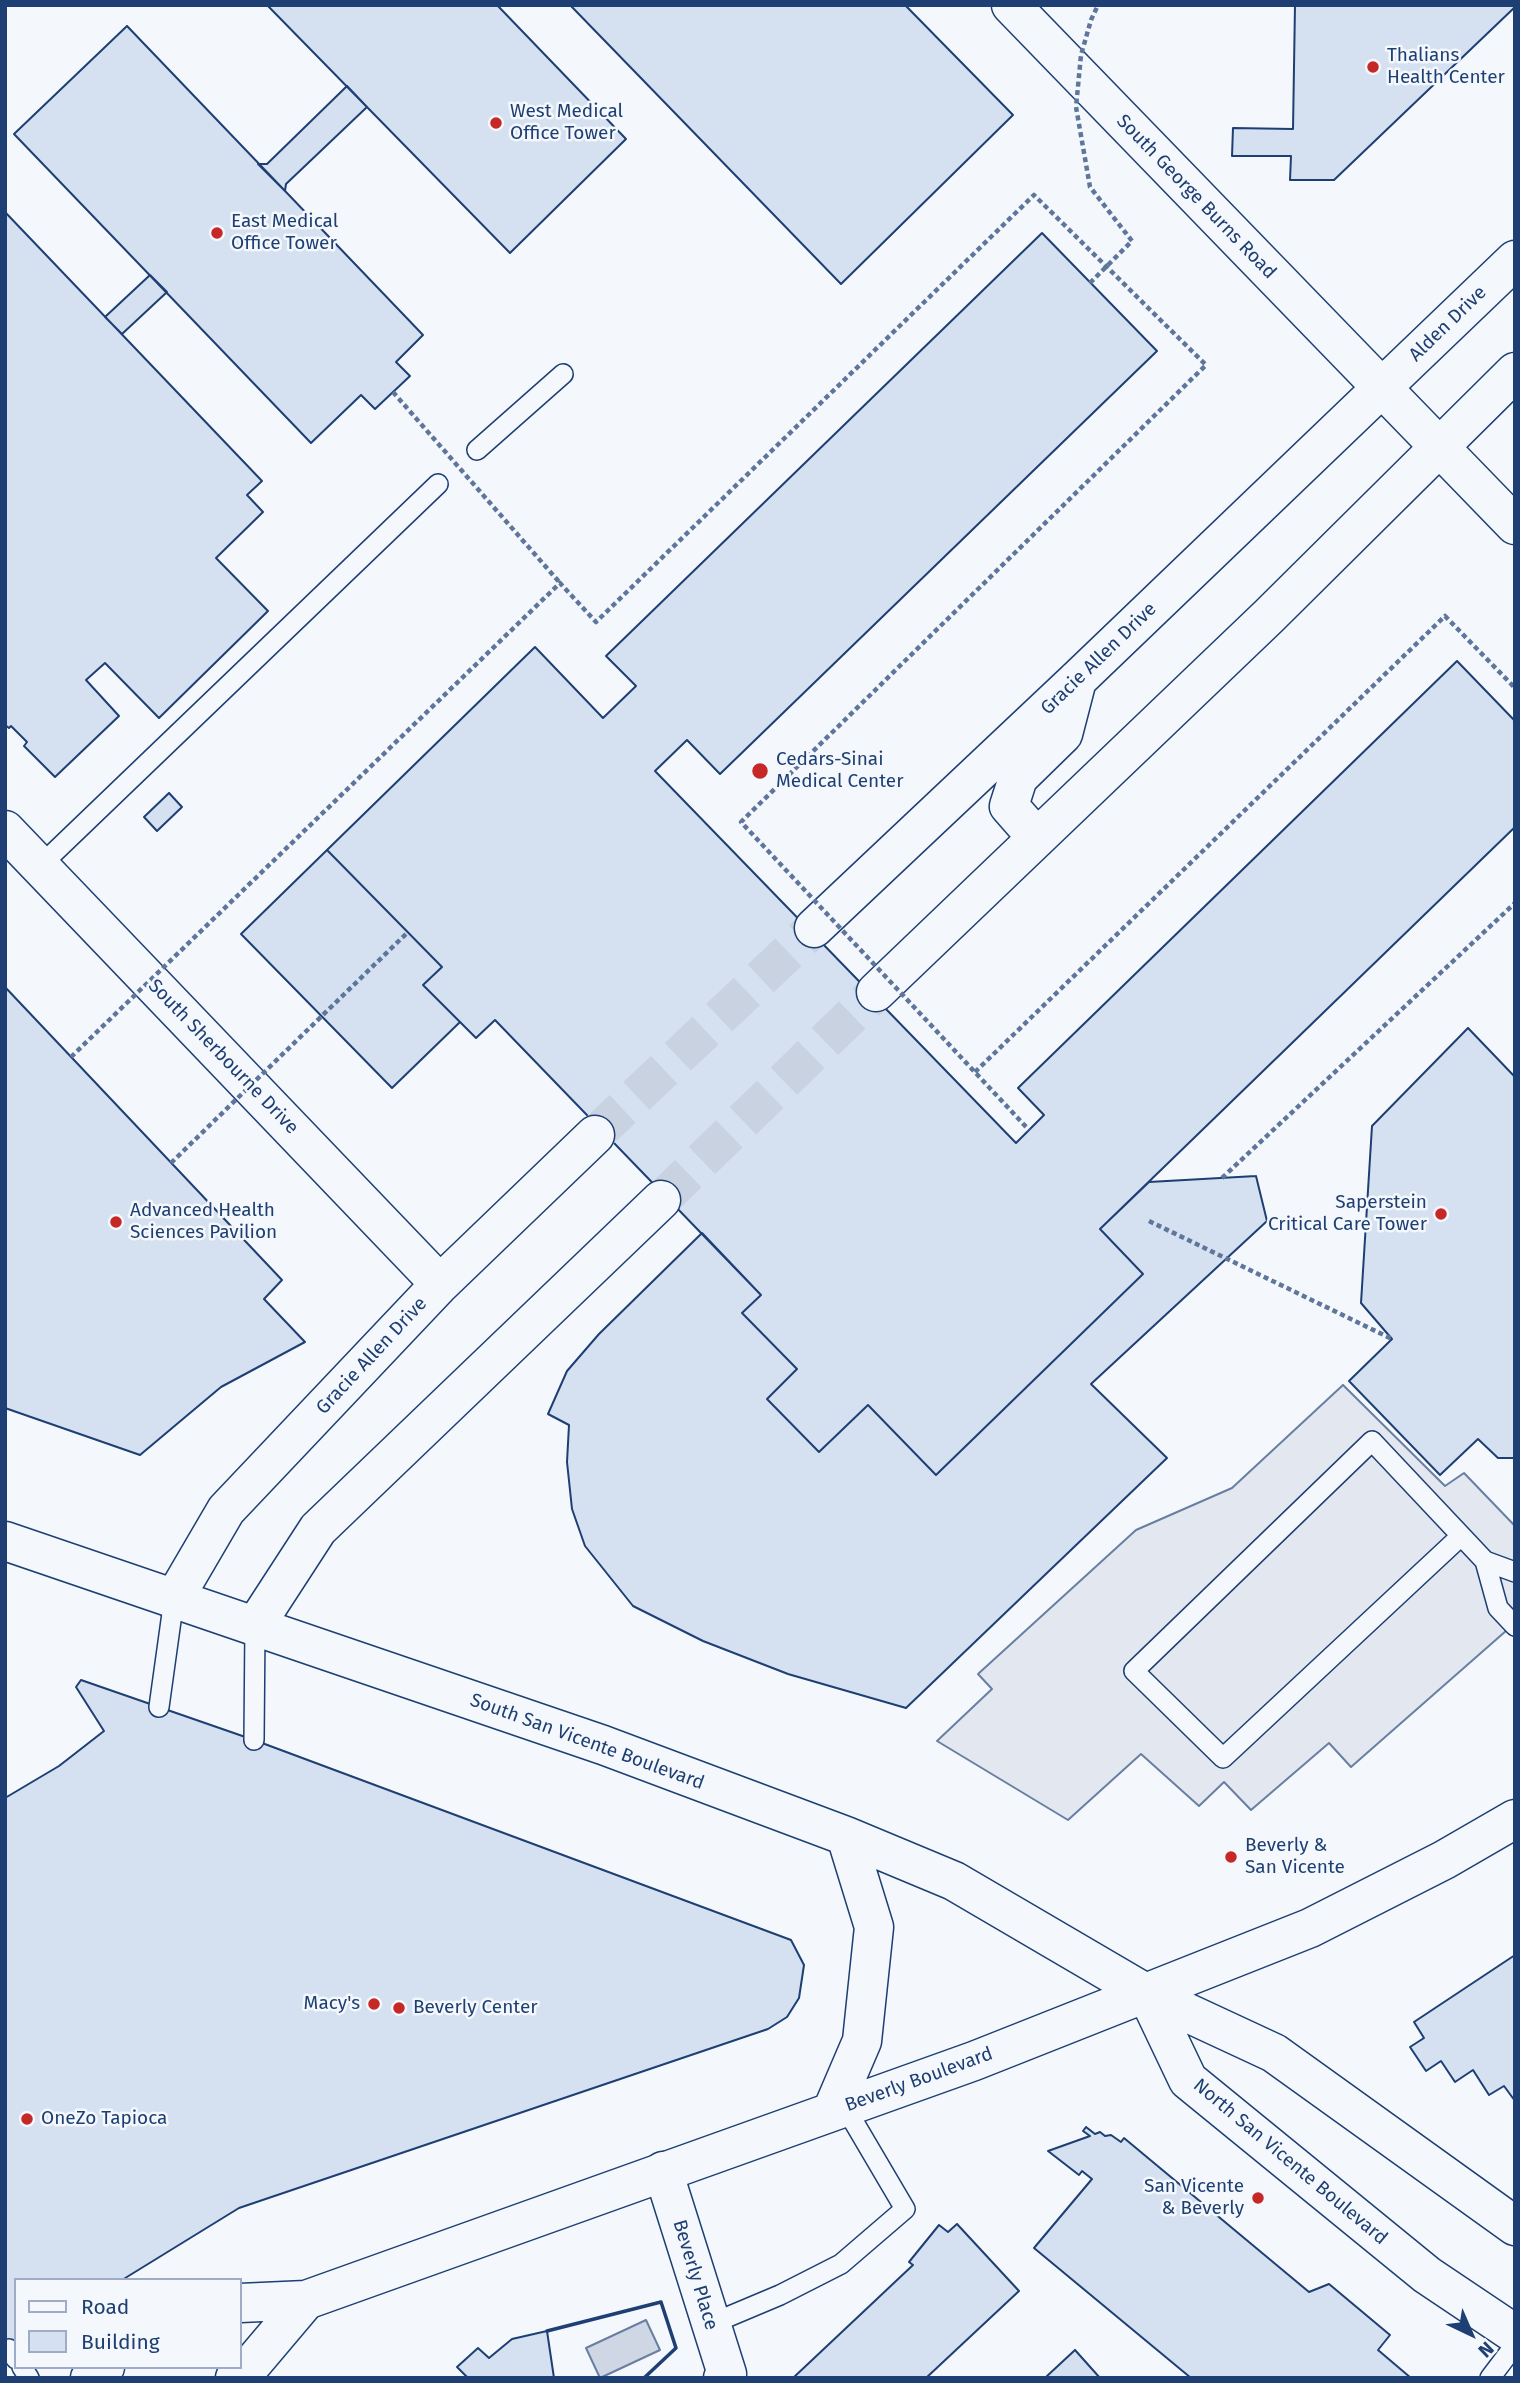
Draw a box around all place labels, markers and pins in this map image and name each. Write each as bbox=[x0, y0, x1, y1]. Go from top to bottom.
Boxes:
place label: Thalians Health Center bbox=[1387, 45, 1505, 89]
marker: Thalians Health Center bbox=[1365, 59, 1381, 75]
place label: West Medical Office Tower bbox=[510, 101, 623, 145]
marker: West Medical Office Tower bbox=[488, 115, 504, 131]
place label: East Medical Office Tower bbox=[231, 211, 338, 255]
marker: East Medical Office Tower bbox=[209, 225, 225, 241]
place label: Cedars-Sinai Medical Center bbox=[776, 749, 904, 793]
marker: Cedars-Sinai Medical Center bbox=[750, 761, 770, 781]
place label: Saperstein Critical Care Tower bbox=[1268, 1192, 1427, 1236]
place label: Advanced Health Sciences Pavilion bbox=[130, 1200, 277, 1244]
marker: Saperstein Critical Care Tower bbox=[1433, 1206, 1449, 1222]
marker: Advanced Health Sciences Pavilion bbox=[108, 1214, 124, 1230]
place label: Beverly & San Vicente bbox=[1245, 1835, 1345, 1879]
marker: Beverly & San Vicente bbox=[1223, 1849, 1239, 1865]
place label: Macy's bbox=[304, 1993, 360, 2015]
marker: Macy's bbox=[366, 1996, 382, 2012]
place label: Beverly Center bbox=[413, 1997, 538, 2019]
marker: Beverly Center bbox=[391, 2000, 407, 2016]
place label: OneZo Tapioca bbox=[41, 2108, 167, 2130]
marker: OneZo Tapioca bbox=[19, 2111, 35, 2127]
place label: San Vicente & Beverly bbox=[1144, 2176, 1244, 2220]
marker: San Vicente & Beverly bbox=[1250, 2190, 1266, 2206]

